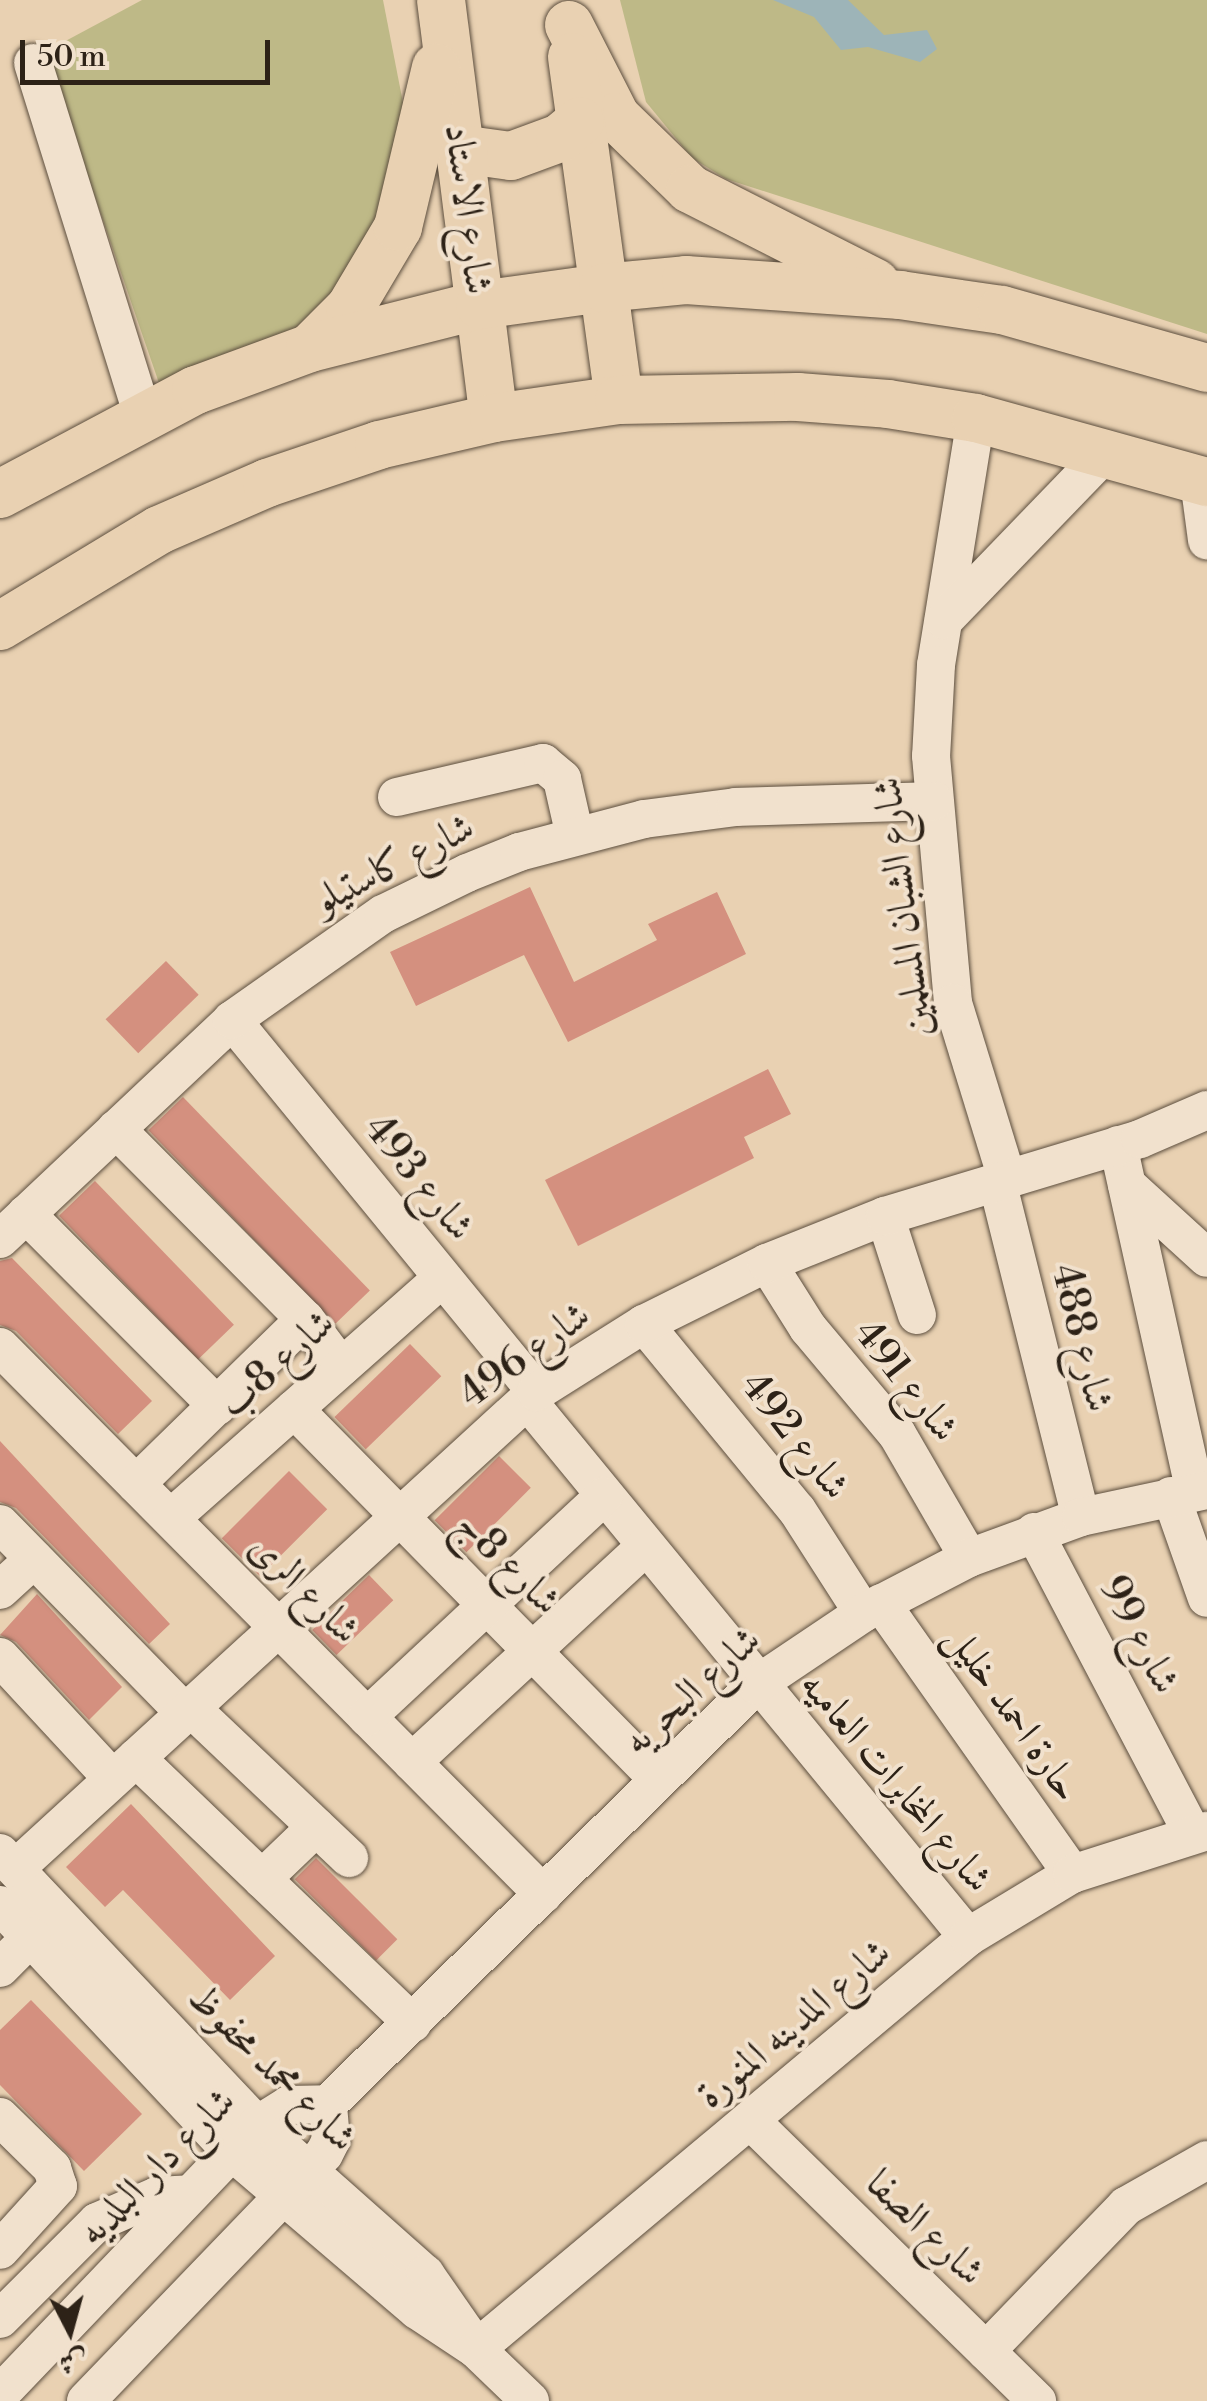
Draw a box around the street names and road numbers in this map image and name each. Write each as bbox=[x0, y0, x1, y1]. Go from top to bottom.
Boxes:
street label: شارع الاستاد bbox=[434, 121, 502, 297]
street label: شارع الشبان المسلمين bbox=[863, 775, 943, 1039]
street label: شارع كاستيلو bbox=[306, 803, 482, 925]
street label: شارع 493 bbox=[354, 1105, 484, 1251]
street label: شارع 488 bbox=[1041, 1259, 1123, 1417]
street label: شارع 496 bbox=[450, 1292, 600, 1418]
street label: شارع 8ب bbox=[209, 1300, 345, 1428]
street label: شارع 491 bbox=[843, 1310, 969, 1452]
street label: شارع 492 bbox=[730, 1363, 860, 1509]
street label: شارع 8ج bbox=[446, 1501, 570, 1625]
street label: شارع الرى bbox=[239, 1524, 369, 1654]
street label: شارع 99 bbox=[1088, 1568, 1190, 1702]
street label: حارة احمد خليل bbox=[935, 1615, 1091, 1811]
street label: شارع البحريه bbox=[613, 1617, 771, 1765]
street label: شارع المخابرات العاميه bbox=[790, 1662, 1002, 1902]
street label: شارع المدينه المنورة bbox=[687, 1929, 901, 2119]
street label: شارع محمد محفوظ bbox=[178, 1974, 366, 2162]
street label: شارع دار البلديه bbox=[68, 2078, 246, 2256]
street label: شارع الصفا bbox=[856, 2160, 994, 2296]

